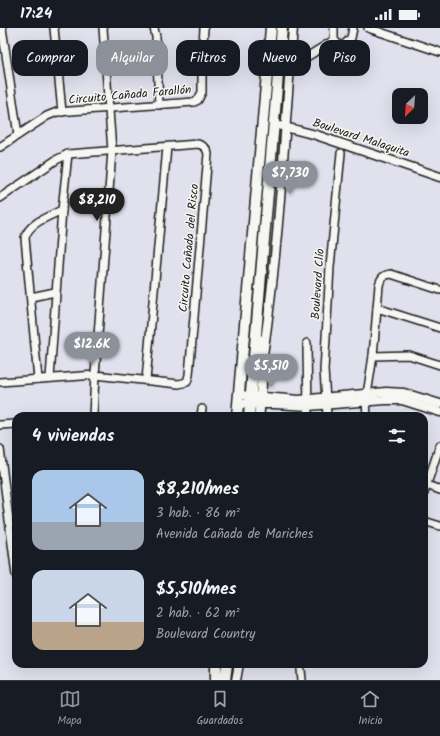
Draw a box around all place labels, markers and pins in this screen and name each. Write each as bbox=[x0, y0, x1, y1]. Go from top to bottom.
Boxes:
pin: $7,730 bbox=[257, 161, 323, 195]
pin: $8,210 bbox=[64, 188, 130, 222]
pin: $12.6K bbox=[59, 332, 125, 366]
pin: $5,510 bbox=[238, 354, 304, 388]

